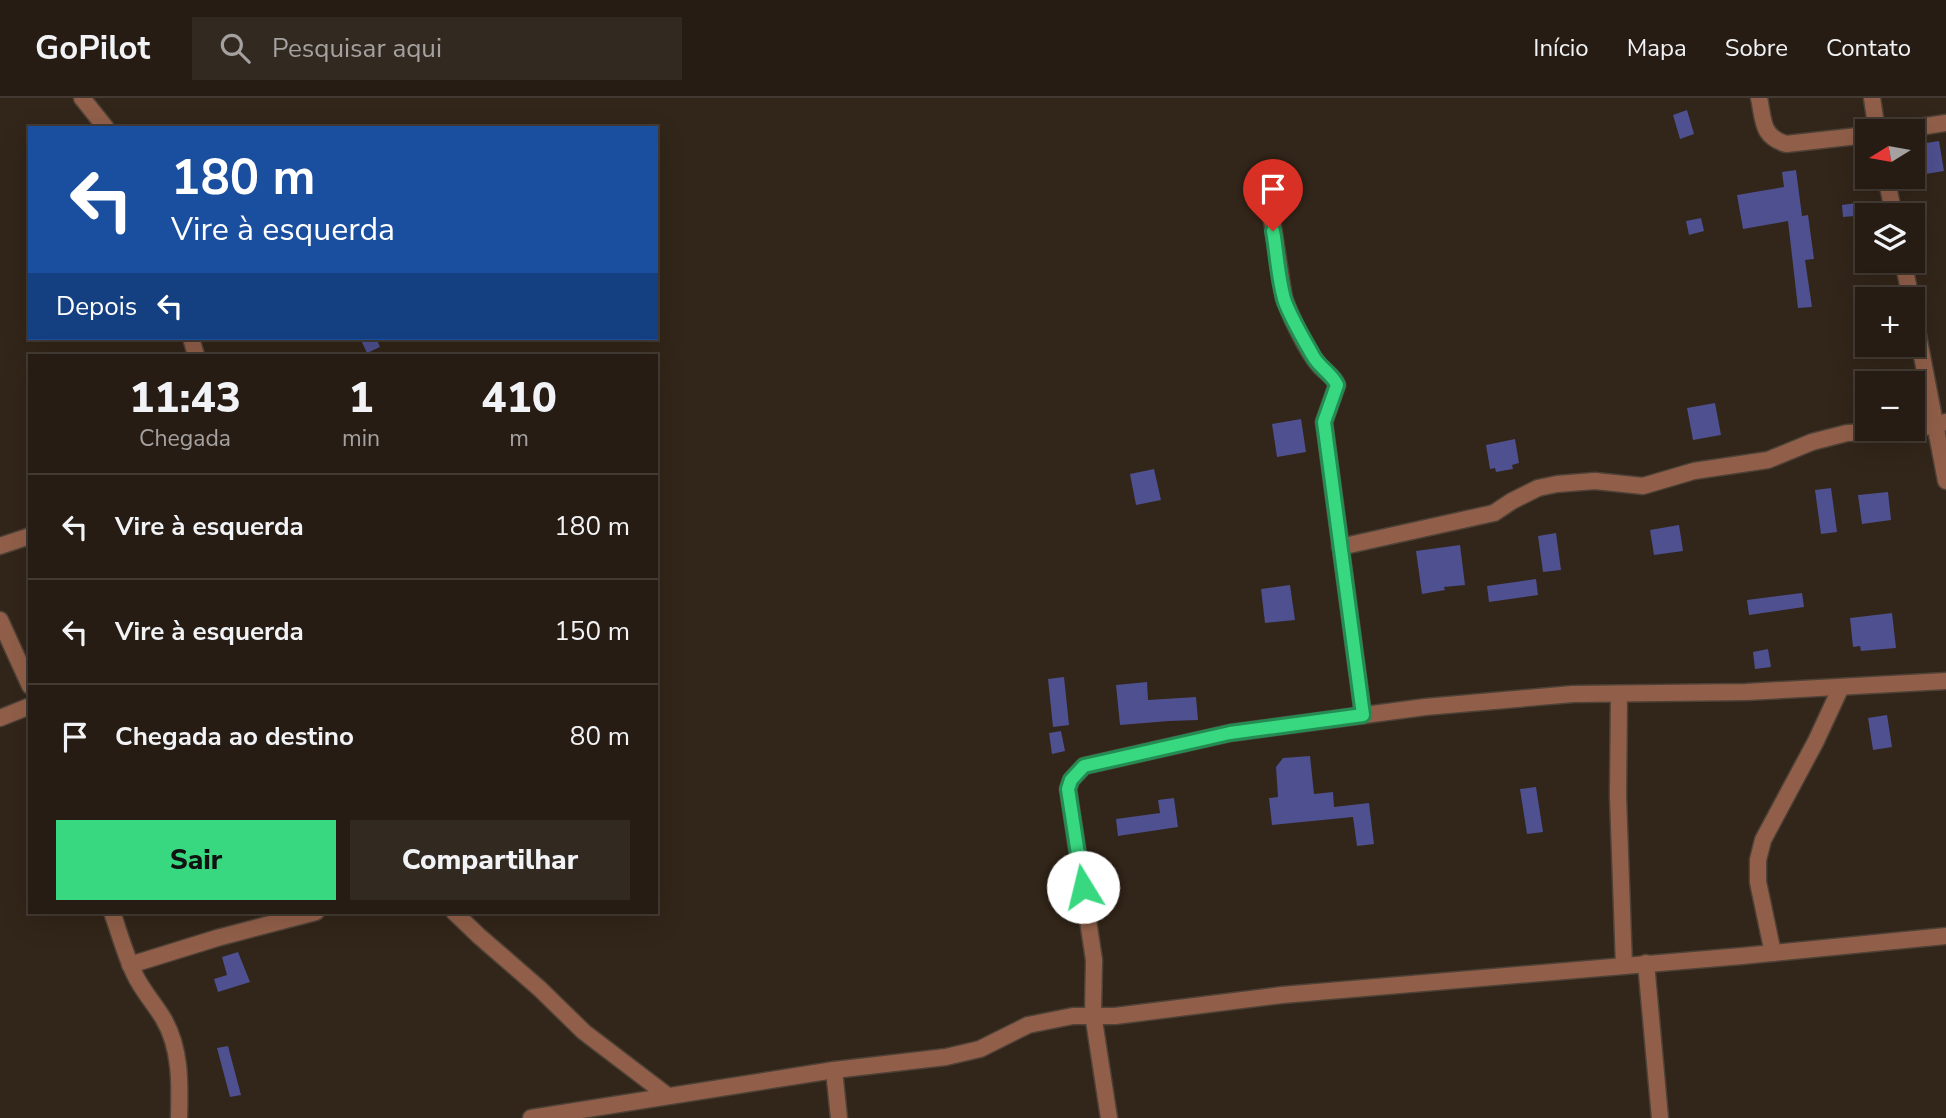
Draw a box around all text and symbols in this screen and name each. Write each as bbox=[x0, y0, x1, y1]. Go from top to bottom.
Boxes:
search box bbox=[192, 17, 682, 80]
text: GoPilot bbox=[35, 26, 150, 71]
icon: search bbox=[216, 29, 254, 67]
text: Pesquisar aqui bbox=[272, 31, 442, 66]
text: Início bbox=[1533, 32, 1589, 64]
text: Mapa bbox=[1627, 32, 1687, 64]
text: Sobre bbox=[1725, 32, 1788, 64]
text: Contato bbox=[1826, 32, 1911, 64]
north arrow bbox=[1855, 119, 1925, 189]
map controls bbox=[1855, 119, 1925, 441]
text: 180 m bbox=[171, 144, 315, 211]
icon: left bbox=[56, 154, 147, 245]
pin bbox=[1243, 159, 1303, 231]
icon: arrive bbox=[1254, 170, 1292, 208]
button: layers bbox=[1855, 203, 1925, 273]
text: Vire à esquerda bbox=[171, 208, 395, 251]
icon: left bbox=[151, 287, 189, 325]
button: + bbox=[1855, 287, 1925, 357]
text: Depois bbox=[56, 289, 137, 324]
text: 11:43 bbox=[129, 370, 241, 427]
text: 1 bbox=[348, 370, 374, 427]
text: 410 bbox=[481, 370, 557, 427]
button: − bbox=[1855, 371, 1925, 441]
text: Chegada bbox=[139, 423, 231, 454]
text: min bbox=[342, 423, 380, 454]
text: m bbox=[509, 423, 529, 454]
icon: left bbox=[56, 508, 94, 546]
text: Vire à esquerda bbox=[115, 509, 304, 544]
text: 180 m bbox=[554, 509, 630, 544]
icon: left bbox=[56, 613, 94, 651]
text: Vire à esquerda bbox=[115, 614, 304, 649]
text: 150 m bbox=[554, 614, 630, 649]
icon: arrive bbox=[56, 718, 94, 756]
text: Chegada ao destino bbox=[115, 719, 354, 754]
text: 80 m bbox=[570, 719, 630, 754]
button: Sair bbox=[56, 820, 336, 900]
button: Compartilhar bbox=[350, 820, 630, 900]
position arrow bbox=[1046, 850, 1120, 924]

